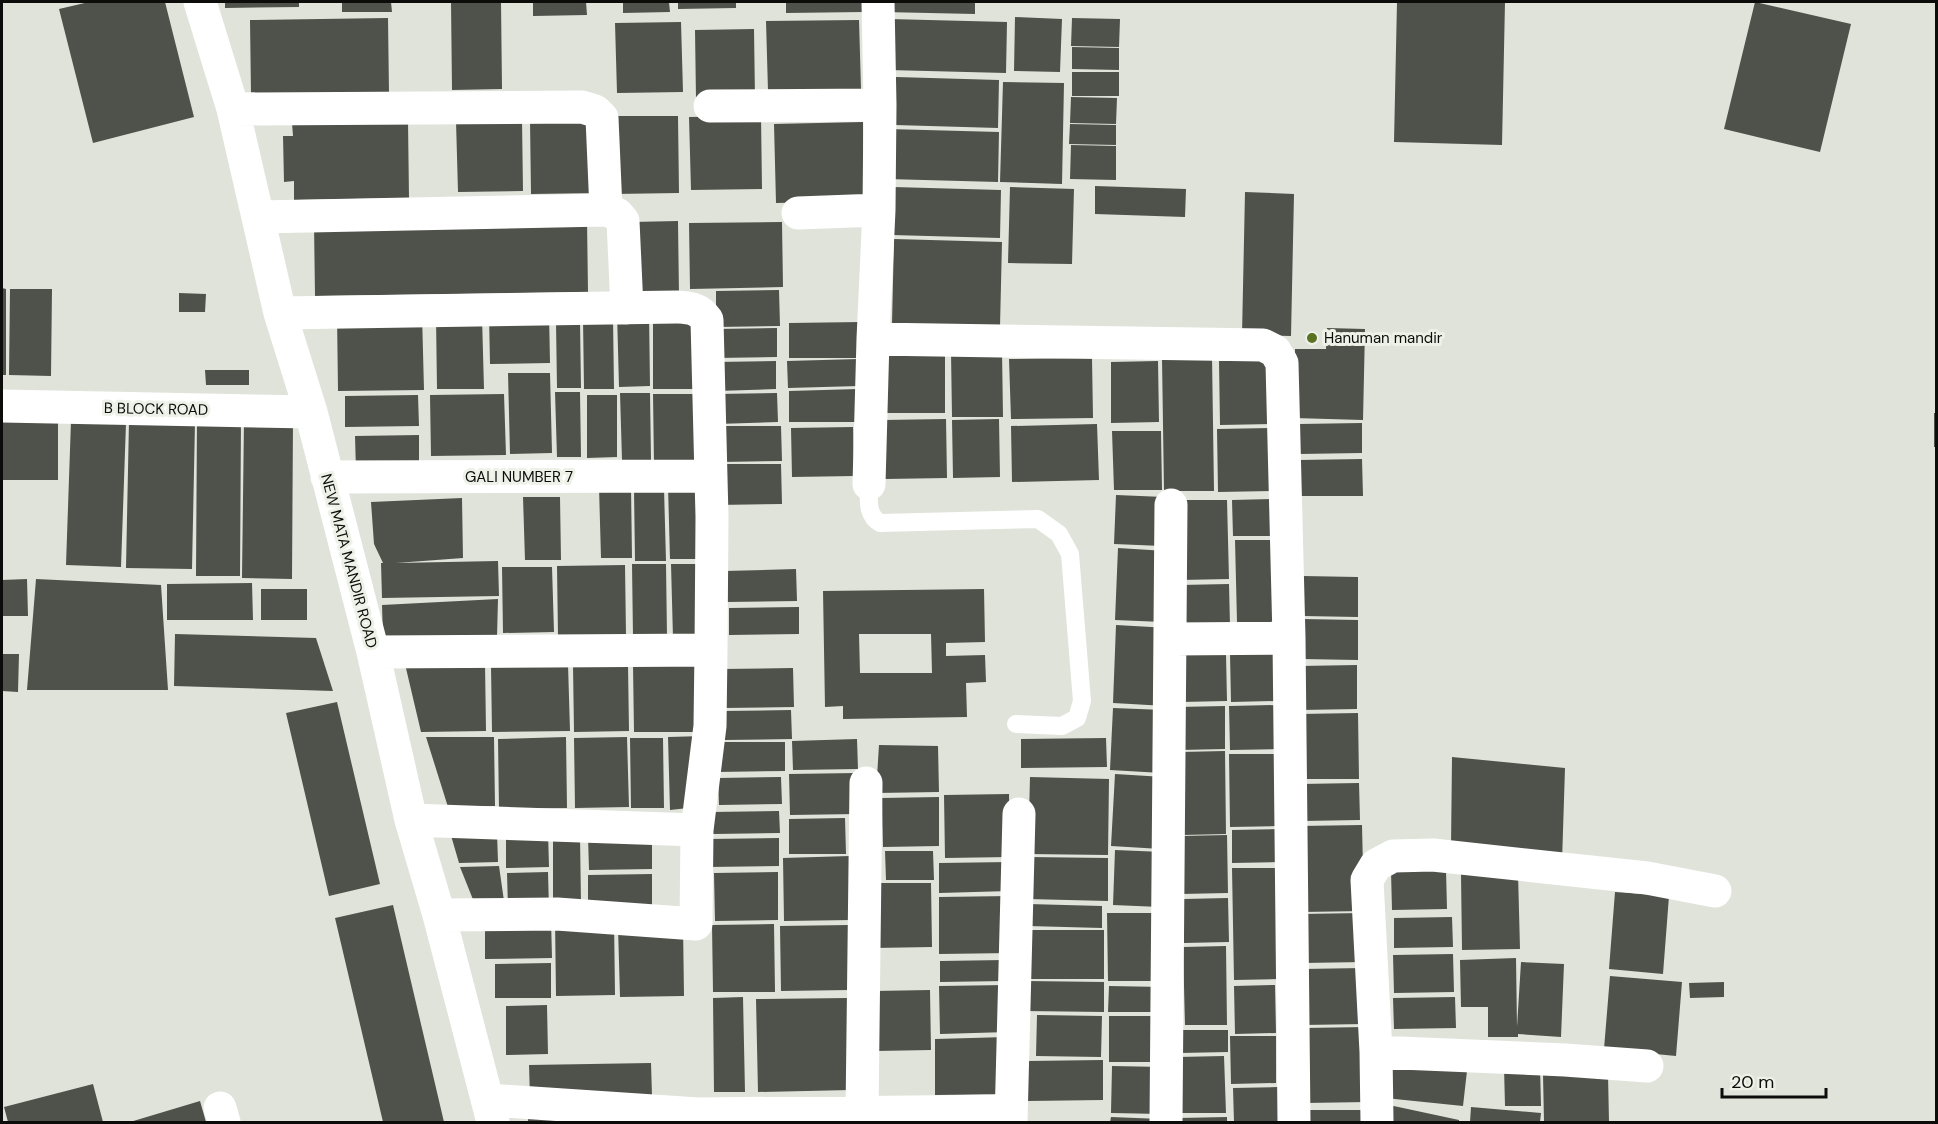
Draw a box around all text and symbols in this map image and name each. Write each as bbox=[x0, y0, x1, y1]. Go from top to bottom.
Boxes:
place label: Hanuman mandir bbox=[1324, 328, 1443, 348]
marker: Hanuman mandir bbox=[1305, 331, 1319, 345]
street label: B BLOCK ROAD bbox=[104, 398, 208, 420]
street label: GALI NUMBER 7 bbox=[465, 467, 573, 487]
street label: NEW MATA MANDIR ROAD bbox=[316, 472, 382, 650]
scale bar bbox=[1722, 1061, 1826, 1099]
text: 20 m bbox=[1731, 1070, 1774, 1094]

